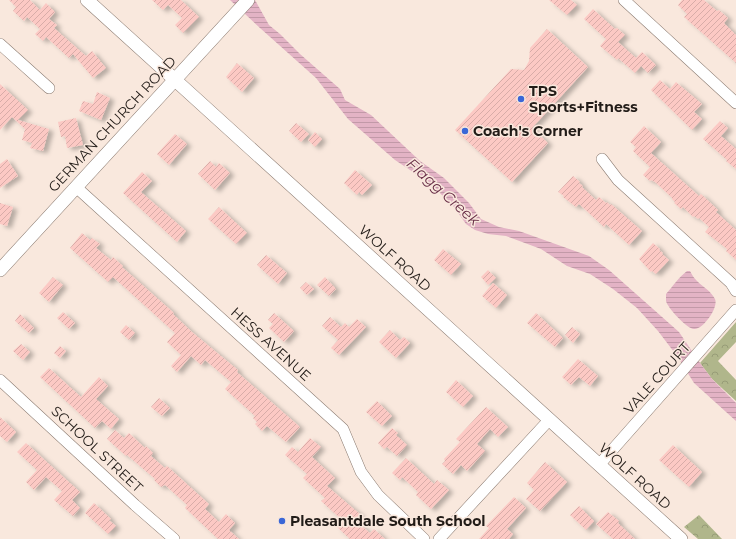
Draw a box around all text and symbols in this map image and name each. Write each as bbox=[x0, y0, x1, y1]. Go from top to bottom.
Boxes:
street label: GERMAN CHURCH ROAD bbox=[44, 52, 180, 196]
place label: TPS Sports+Fitness bbox=[529, 82, 638, 116]
marker: TPS Sports+Fitness bbox=[516, 94, 526, 104]
place label: Coach's Corner bbox=[473, 122, 583, 140]
marker: Coach's Corner bbox=[460, 126, 470, 136]
water label: Flagg Creek bbox=[403, 154, 485, 230]
street label: WOLF ROAD bbox=[355, 221, 435, 295]
street label: HESS AVENUE bbox=[227, 303, 315, 385]
street label: VALE COURT bbox=[620, 338, 694, 418]
street label: SCHOOL STREET bbox=[47, 402, 147, 496]
street label: WOLF ROAD bbox=[595, 439, 675, 513]
place label: Pleasantdale South School bbox=[290, 512, 486, 530]
marker: Pleasantdale South School bbox=[277, 516, 287, 526]

